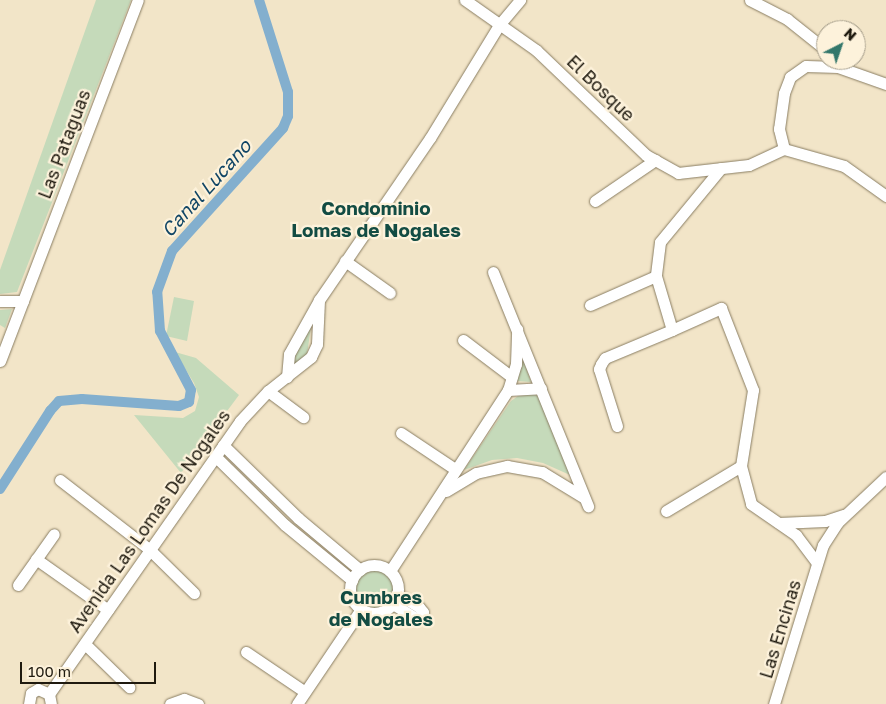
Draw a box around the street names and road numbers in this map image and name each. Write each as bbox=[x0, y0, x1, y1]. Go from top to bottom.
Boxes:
street label: El Bosque bbox=[563, 50, 639, 126]
street label: Las Pataguas bbox=[33, 86, 95, 202]
street label: Avenida Las Lomas De Nogales bbox=[64, 405, 234, 637]
street label: Las Encinas bbox=[755, 577, 805, 681]

